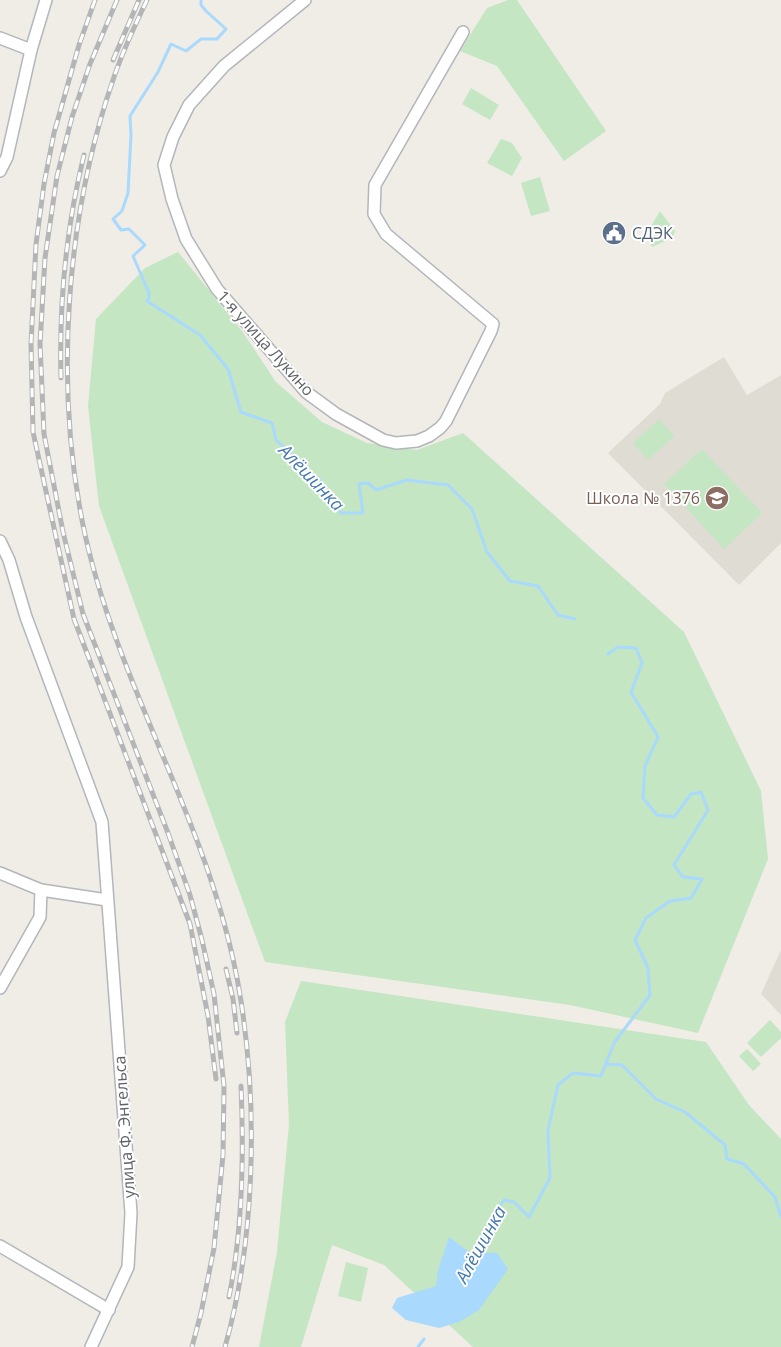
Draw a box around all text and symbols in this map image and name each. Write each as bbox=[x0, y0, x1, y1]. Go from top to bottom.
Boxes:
public building icon: СДЭК bbox=[601, 220, 627, 246]
place label: СДЭК bbox=[632, 222, 673, 244]
street label: 1-я улица Лукино bbox=[213, 285, 319, 401]
water label: Алёшинка bbox=[273, 437, 350, 516]
school or university icon: Школа № 1376 bbox=[704, 485, 730, 511]
place label: Школа № 1376 bbox=[586, 487, 700, 509]
street label: улица Ф. Энгельса bbox=[108, 1055, 140, 1199]
water label: Алёшинка bbox=[448, 1201, 511, 1288]

